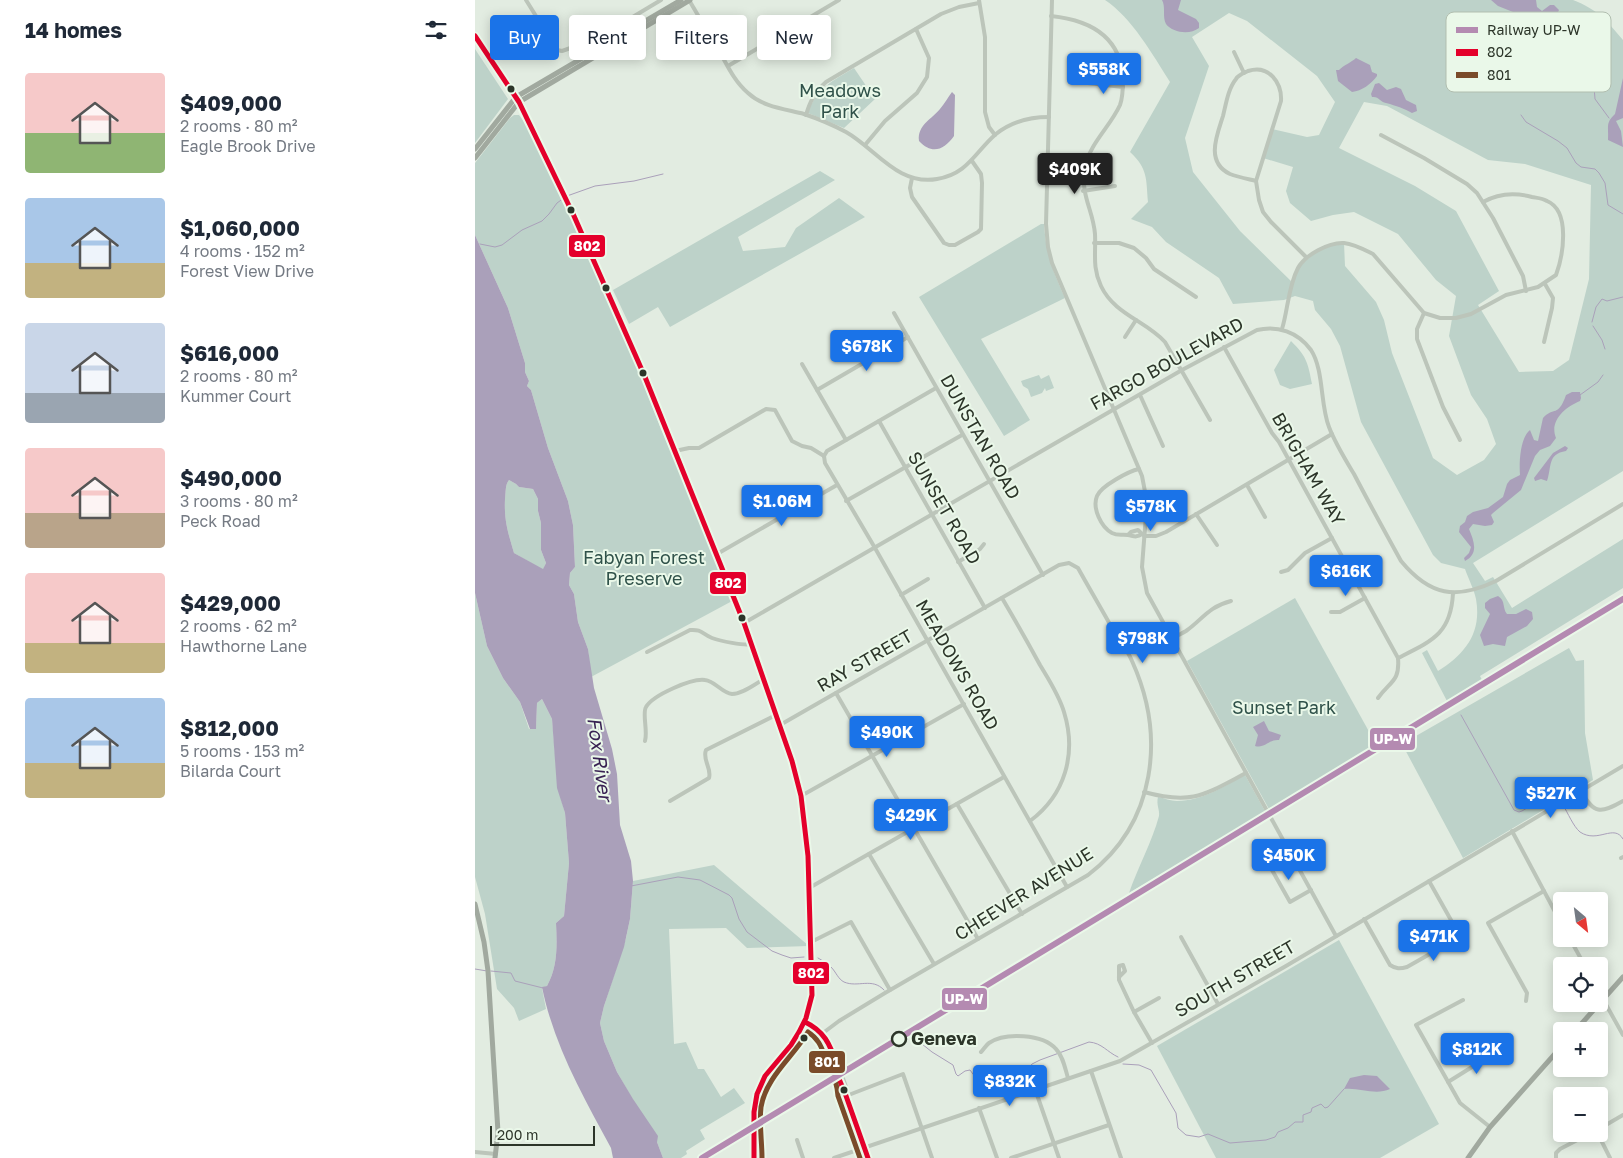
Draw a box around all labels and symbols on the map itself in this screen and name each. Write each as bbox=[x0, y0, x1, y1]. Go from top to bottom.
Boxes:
legend bbox=[1446, 12, 1611, 92]
text: Railway UP-W bbox=[1487, 21, 1581, 38]
text: 802 bbox=[1487, 43, 1512, 60]
pin: $558K bbox=[1069, 52, 1139, 95]
text: 801 bbox=[1487, 66, 1511, 83]
park label: Meadows Park bbox=[799, 79, 881, 122]
unlabelled marker bbox=[506, 84, 516, 94]
pin: $409K bbox=[1040, 152, 1110, 195]
unlabelled marker bbox=[566, 205, 576, 215]
line badge: 802 bbox=[568, 234, 606, 258]
text: 802 bbox=[574, 237, 601, 254]
unlabelled marker bbox=[601, 283, 611, 293]
street label: FARGO BOULEVARD bbox=[1086, 312, 1247, 414]
pin: $678K bbox=[832, 330, 902, 372]
unlabelled marker bbox=[638, 368, 648, 378]
street label: DUNSTAN ROAD bbox=[936, 370, 1026, 503]
street label: BRIGHAM WAY bbox=[1268, 408, 1350, 529]
street label: SUNSET ROAD bbox=[904, 447, 986, 568]
pin: $1.06M bbox=[741, 484, 823, 527]
pin: $578K bbox=[1116, 490, 1186, 532]
park label: Fabyan Forest Preserve bbox=[583, 546, 705, 589]
pin: $616K bbox=[1311, 554, 1381, 597]
line badge: 802 bbox=[709, 571, 747, 595]
text: 802 bbox=[715, 574, 742, 591]
street label: MEADOWS ROAD bbox=[912, 595, 1004, 734]
unlabelled marker bbox=[737, 613, 747, 623]
pin: $798K bbox=[1108, 622, 1178, 664]
street label: RAY STREET bbox=[813, 624, 916, 696]
park label: Sunset Park bbox=[1232, 696, 1336, 718]
water label: Fox River bbox=[583, 716, 618, 805]
pin: $490K bbox=[852, 716, 922, 758]
line badge: UP-W bbox=[1369, 727, 1416, 751]
text: UP-W bbox=[1374, 730, 1412, 747]
pin: $527K bbox=[1516, 776, 1586, 819]
pin: $429K bbox=[876, 798, 946, 841]
pin: $450K bbox=[1254, 838, 1324, 881]
street label: CHEEVER AVENUE bbox=[950, 842, 1097, 945]
north arrow bbox=[1553, 892, 1607, 948]
pin: $471K bbox=[1399, 920, 1469, 962]
street label: SOUTH STREET bbox=[1170, 935, 1299, 1022]
line badge: 802 bbox=[792, 961, 830, 985]
text: 802 bbox=[798, 964, 825, 981]
line badge: UP-W bbox=[941, 987, 988, 1011]
text: UP-W bbox=[945, 990, 983, 1007]
place label: Geneva bbox=[911, 1027, 977, 1049]
marker: Geneva bbox=[891, 1031, 907, 1047]
pin: $812K bbox=[1442, 1032, 1512, 1075]
unlabelled marker bbox=[799, 1033, 809, 1043]
line badge: 801 bbox=[808, 1050, 846, 1074]
text: 801 bbox=[814, 1053, 840, 1070]
pin: $832K bbox=[975, 1064, 1045, 1107]
unlabelled marker bbox=[839, 1085, 849, 1095]
scale bar bbox=[490, 1123, 595, 1146]

